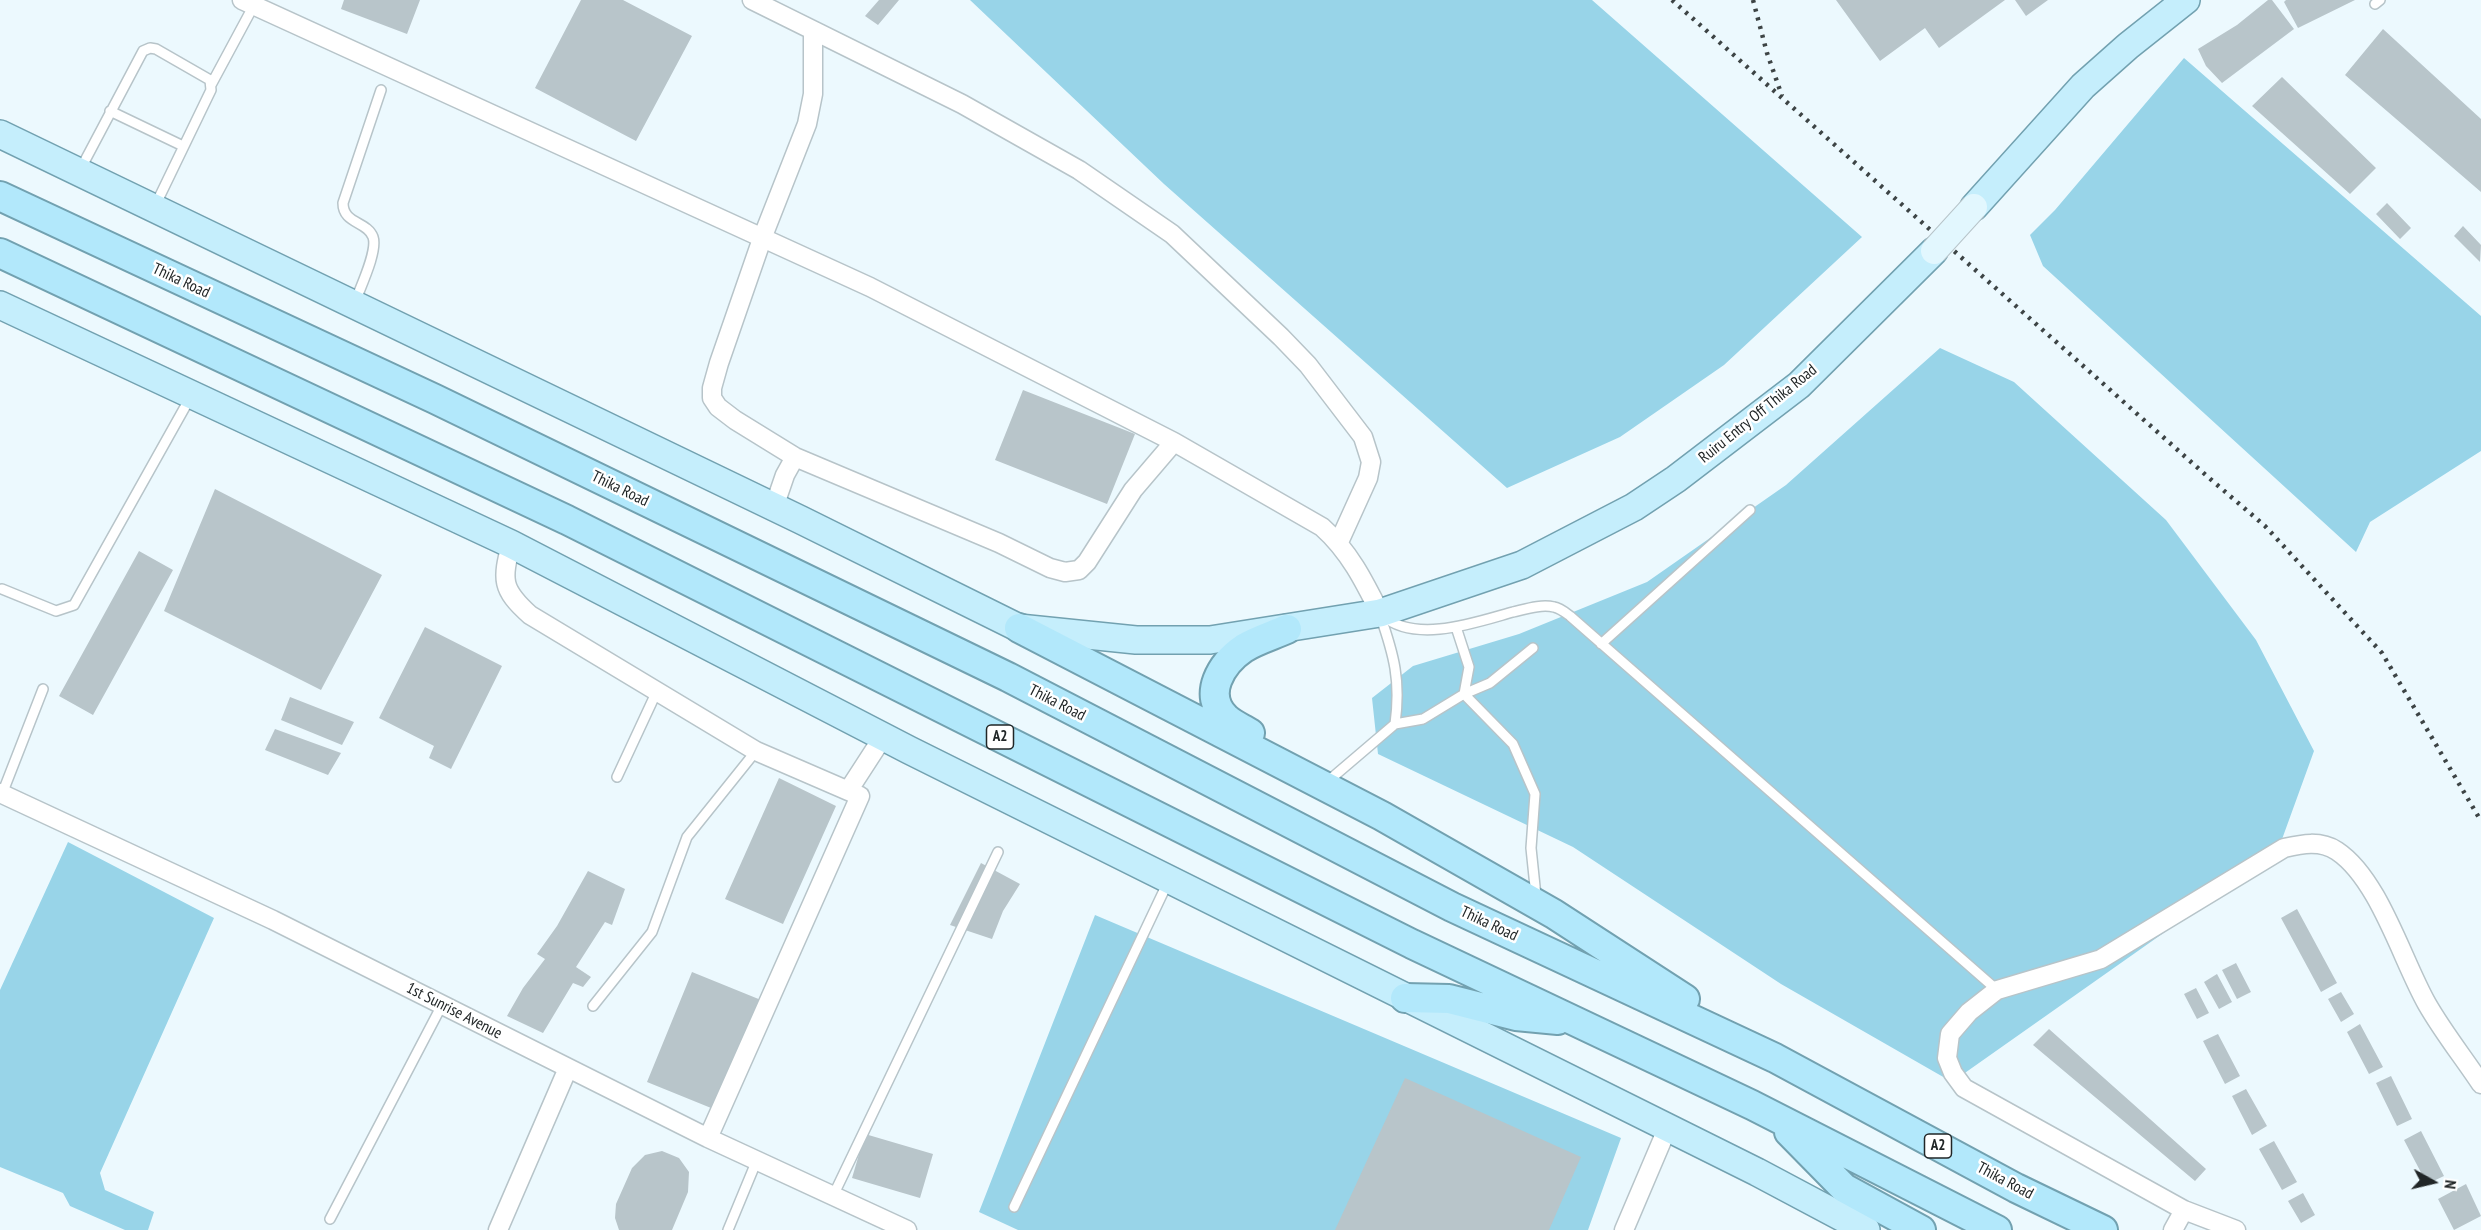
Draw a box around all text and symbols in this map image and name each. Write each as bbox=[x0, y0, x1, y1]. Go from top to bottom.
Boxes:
street label: Thika Road bbox=[149, 259, 213, 303]
street label: Ruiru Entry Off Thika Road bbox=[1695, 361, 1821, 467]
street label: Thika Road bbox=[588, 467, 652, 511]
street label: Thika Road bbox=[1025, 681, 1089, 725]
road number: A2 bbox=[986, 725, 1014, 749]
street label: Thika Road bbox=[1457, 902, 1521, 946]
street label: 1st Sunrise Avenue bbox=[403, 979, 505, 1043]
road number: A2 bbox=[1924, 1134, 1952, 1158]
north arrow bbox=[2403, 1152, 2463, 1212]
street label: Thika Road bbox=[1974, 1158, 2036, 1204]
text: N bbox=[2440, 1179, 2461, 1190]

